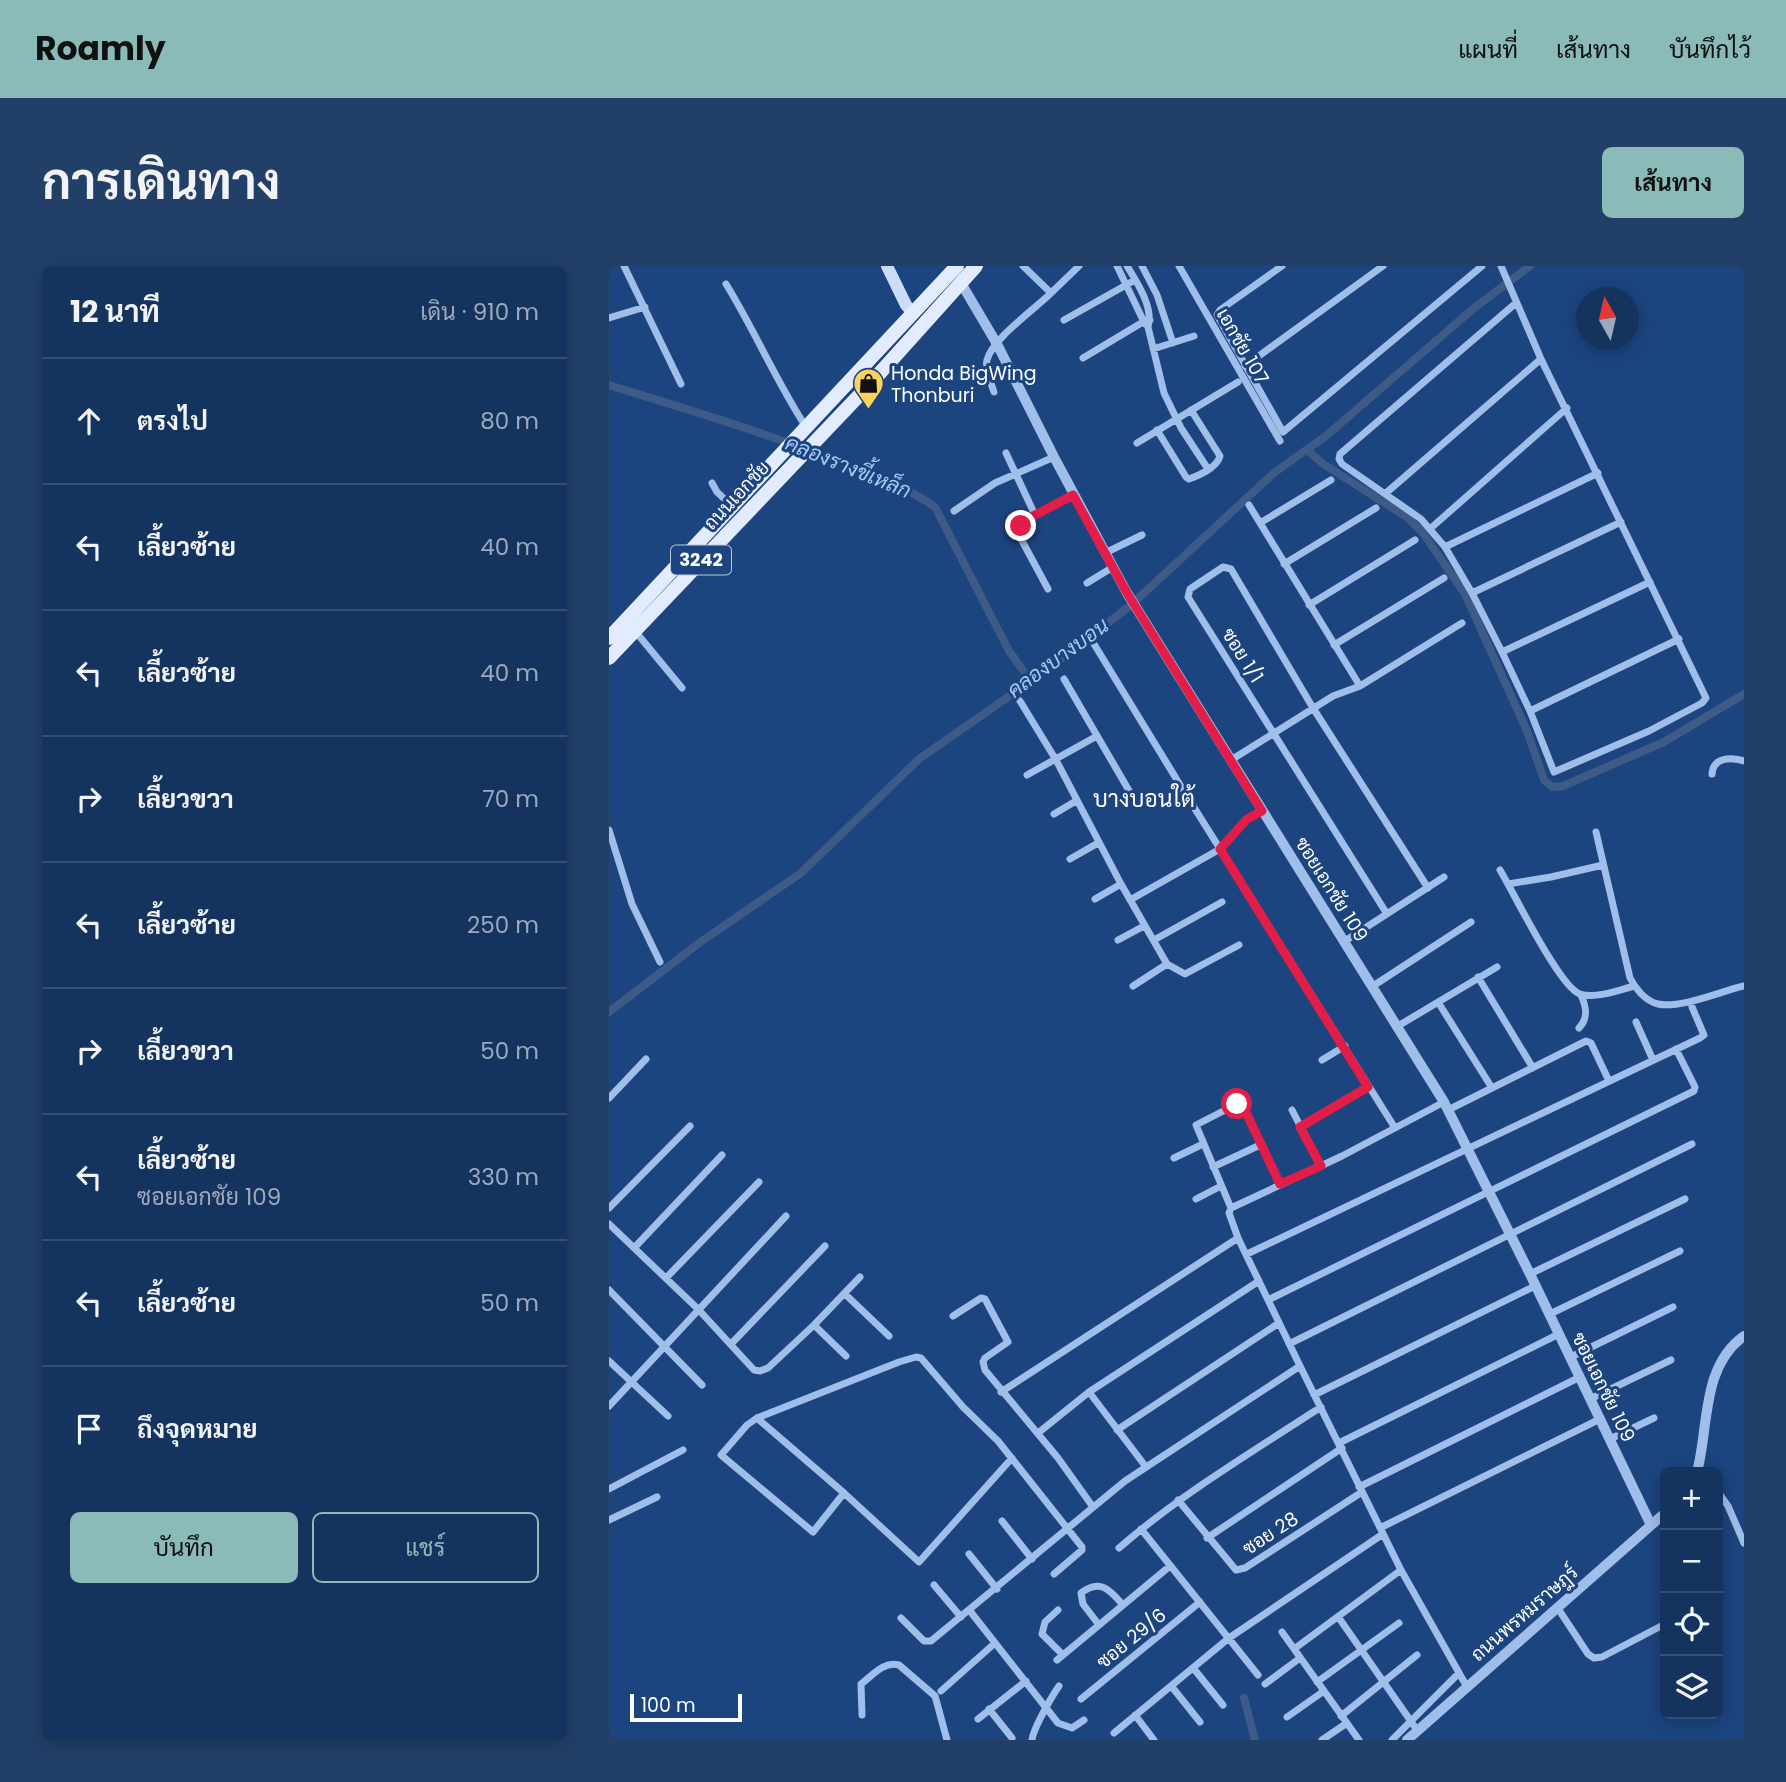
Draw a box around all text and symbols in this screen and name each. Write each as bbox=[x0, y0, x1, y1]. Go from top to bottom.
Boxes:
text: Roamly bbox=[35, 25, 165, 72]
text: แผนที่ bbox=[1458, 33, 1518, 66]
text: เส้นทาง bbox=[1556, 33, 1631, 66]
text: บันทึกไว้ bbox=[1669, 33, 1751, 66]
button: เส้นทาง bbox=[1602, 147, 1744, 218]
text: การเดินทาง bbox=[42, 148, 280, 216]
north arrow bbox=[1576, 287, 1639, 350]
text: 12 นาที bbox=[70, 290, 160, 333]
text: เดิน · 910 m bbox=[420, 296, 539, 328]
street label: เอกชัย 107 bbox=[1210, 303, 1275, 389]
place label: Honda BigWing Thonburi bbox=[891, 360, 1037, 409]
shop icon: Honda BigWing Thonburi bbox=[851, 367, 885, 411]
icon: ahead bbox=[70, 402, 108, 440]
text: ตรงไป bbox=[137, 403, 208, 439]
text: 80 m bbox=[480, 405, 539, 437]
water label: คลองรางขี้เหล็ก bbox=[781, 424, 917, 505]
street label: ถนนเอกชัย bbox=[697, 455, 775, 536]
route end bbox=[1005, 510, 1036, 541]
icon: left bbox=[70, 528, 108, 566]
text: เลี้ยวซ้าย bbox=[137, 529, 236, 565]
text: 40 m bbox=[480, 531, 539, 563]
road number: 3242 bbox=[671, 546, 731, 574]
water label: คลองบางบอน bbox=[1001, 610, 1115, 704]
street label: ซอย 1/1 bbox=[1215, 623, 1270, 688]
icon: left bbox=[70, 654, 108, 692]
text: เลี้ยวซ้าย bbox=[137, 655, 236, 691]
text: 40 m bbox=[480, 657, 539, 689]
icon: right bbox=[70, 780, 108, 818]
text: เลี้ยวขวา bbox=[137, 781, 234, 817]
text: 70 m bbox=[482, 783, 539, 815]
district label: บางบอนใต้ bbox=[1093, 783, 1196, 815]
street label: ซอยเอกชัย 109 bbox=[1289, 832, 1375, 947]
icon: left bbox=[70, 906, 108, 944]
text: เลี้ยวซ้าย bbox=[137, 907, 236, 943]
text: 250 m bbox=[467, 909, 539, 941]
icon: right bbox=[70, 1032, 108, 1070]
text: เลี้ยวขวา bbox=[137, 1033, 234, 1069]
text: 50 m bbox=[480, 1035, 539, 1067]
route start bbox=[1221, 1088, 1252, 1119]
text: เลี้ยวซ้าย bbox=[137, 1142, 236, 1178]
icon: left bbox=[70, 1158, 108, 1196]
text: 330 m bbox=[468, 1161, 539, 1193]
text: ซอยเอกชัย 109 bbox=[137, 1181, 281, 1213]
icon: left bbox=[70, 1284, 108, 1322]
text: เลี้ยวซ้าย bbox=[137, 1285, 236, 1321]
text: 50 m bbox=[480, 1287, 539, 1319]
street label: ซอยเอกชัย 109 bbox=[1565, 1328, 1642, 1447]
icon: arrive bbox=[70, 1410, 108, 1448]
text: ถึงจุดหมาย bbox=[137, 1411, 258, 1447]
map controls bbox=[1660, 1467, 1723, 1719]
button: + bbox=[1660, 1467, 1723, 1530]
street label: ซอย 28 bbox=[1237, 1505, 1304, 1562]
button: บันทึก bbox=[70, 1512, 298, 1583]
button: แชร์ bbox=[312, 1512, 539, 1583]
button: − bbox=[1660, 1530, 1723, 1593]
street label: ถนนพรหมราษฎร์ bbox=[1465, 1559, 1584, 1668]
button: locate bbox=[1660, 1593, 1723, 1656]
street label: ซอย 29/6 bbox=[1091, 1602, 1172, 1675]
button: layers bbox=[1660, 1656, 1723, 1719]
scale bar bbox=[630, 1691, 742, 1723]
text: 100 m bbox=[641, 1692, 696, 1719]

